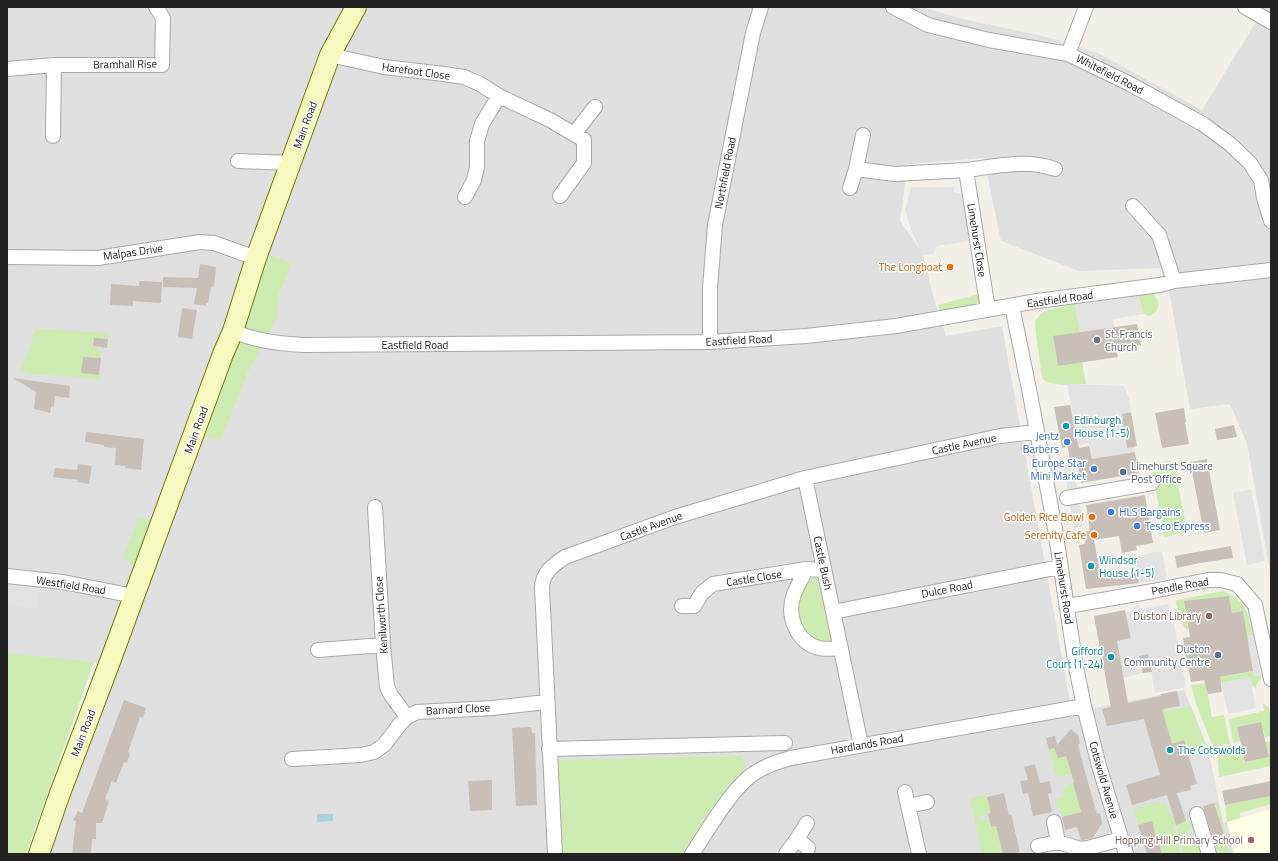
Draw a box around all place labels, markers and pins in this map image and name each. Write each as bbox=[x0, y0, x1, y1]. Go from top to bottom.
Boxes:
place label: The Longboat bbox=[879, 259, 942, 275]
marker: The Longboat bbox=[945, 262, 955, 272]
place label: St. Francis Church bbox=[1105, 326, 1153, 355]
marker: St. Francis Church bbox=[1092, 335, 1102, 345]
place label: Edinburgh House (1-5) bbox=[1074, 412, 1129, 441]
marker: Edinburgh House (1-5) bbox=[1061, 421, 1071, 431]
place label: Jentz Barbers bbox=[1023, 428, 1059, 457]
marker: Jentz Barbers bbox=[1062, 437, 1072, 447]
place label: Europe Star Mini Market bbox=[1031, 455, 1086, 484]
place label: Limehurst Square Post Office bbox=[1131, 458, 1213, 487]
marker: Europe Star Mini Market bbox=[1089, 464, 1099, 474]
marker: Limehurst Square Post Office bbox=[1118, 467, 1128, 477]
place label: HLS Bargains bbox=[1119, 504, 1181, 520]
marker: HLS Bargains bbox=[1106, 507, 1116, 517]
place label: Golden Rice Bowl bbox=[1004, 509, 1084, 525]
marker: Golden Rice Bowl bbox=[1087, 512, 1097, 522]
place label: Tesco Express bbox=[1145, 518, 1210, 534]
marker: Tesco Express bbox=[1132, 521, 1142, 531]
place label: Serenity Cafe bbox=[1025, 527, 1086, 543]
marker: Serenity Cafe bbox=[1089, 530, 1099, 540]
place label: Windsor House (1-5) bbox=[1099, 552, 1154, 581]
marker: Windsor House (1-5) bbox=[1086, 561, 1096, 571]
place label: Duston Library bbox=[1133, 608, 1202, 624]
marker: Duston Library bbox=[1204, 611, 1214, 621]
place label: Duston Community Centre bbox=[1124, 641, 1210, 670]
place label: Gifford Court (1-24) bbox=[1046, 643, 1103, 672]
marker: Duston Community Centre bbox=[1213, 650, 1223, 660]
marker: Gifford Court (1-24) bbox=[1106, 652, 1116, 662]
place label: The Cotswolds bbox=[1178, 742, 1246, 758]
marker: The Cotswolds bbox=[1165, 745, 1175, 755]
place label: Hopping Hill Primary School bbox=[1115, 832, 1243, 848]
marker: Hopping Hill Primary School bbox=[1246, 835, 1256, 845]

